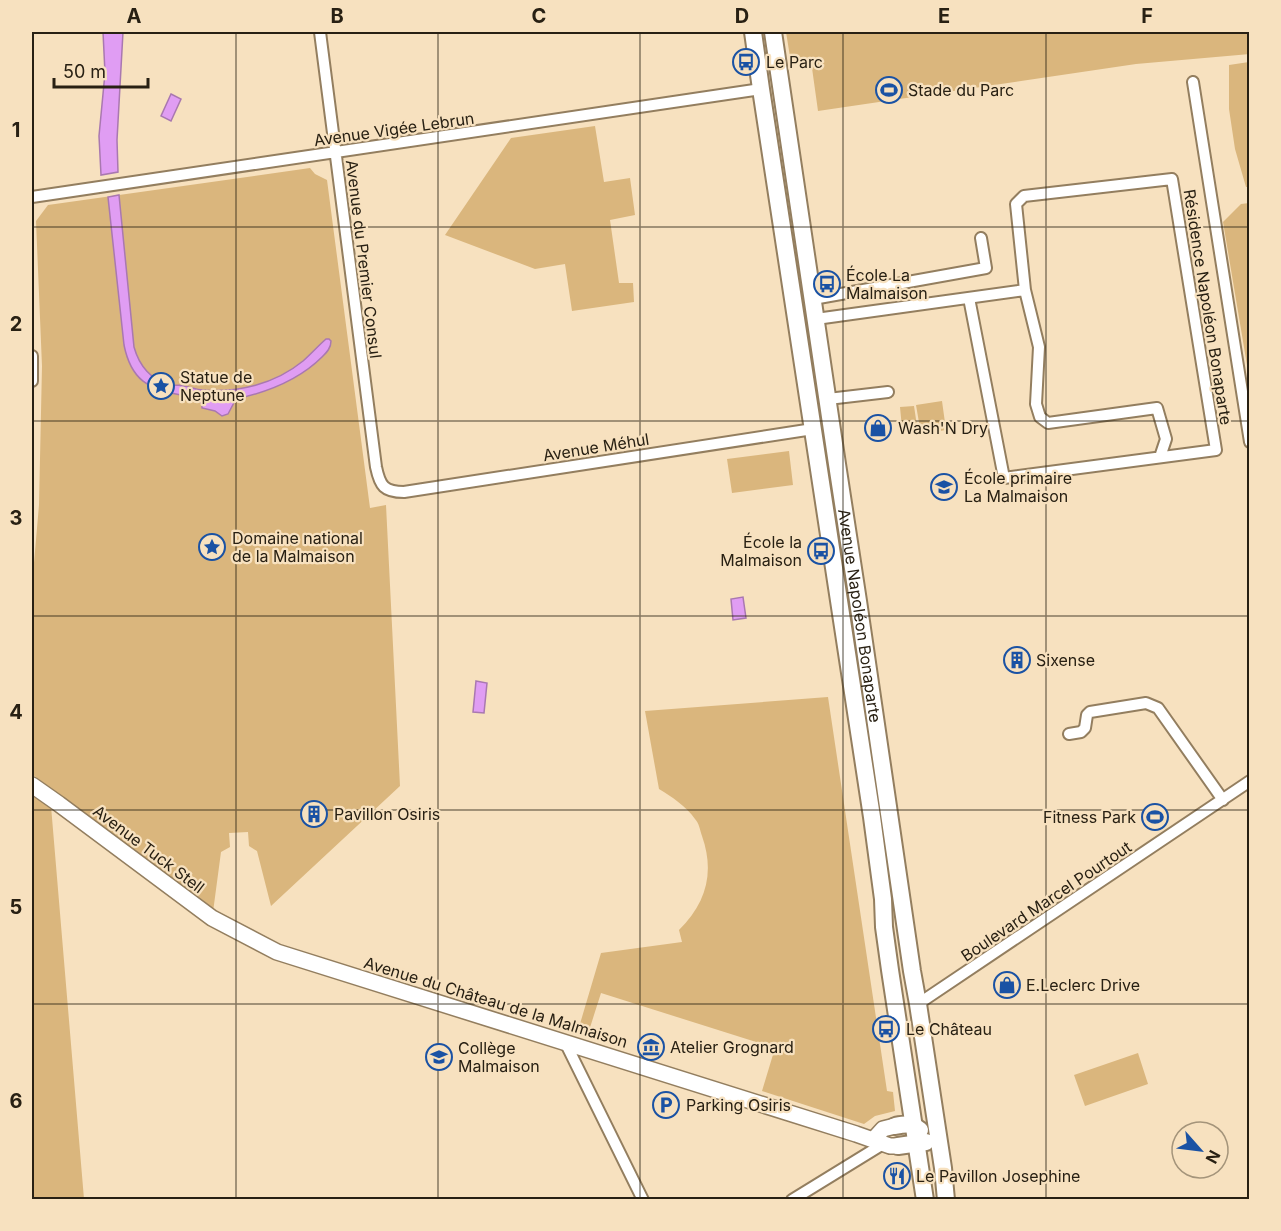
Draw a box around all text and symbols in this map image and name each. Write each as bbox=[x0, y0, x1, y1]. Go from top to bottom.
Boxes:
text: A bbox=[127, 4, 142, 28]
text: B bbox=[330, 4, 344, 28]
text: C bbox=[532, 4, 546, 28]
text: D bbox=[735, 4, 749, 28]
text: E bbox=[938, 4, 950, 28]
text: F bbox=[1141, 4, 1153, 28]
bus stop icon: Le Parc bbox=[731, 47, 761, 77]
scale bar bbox=[54, 51, 148, 89]
place label: Le Parc bbox=[766, 52, 823, 72]
text: 50 m bbox=[63, 61, 106, 82]
sports icon: Stade du Parc bbox=[874, 75, 904, 105]
place label: Stade du Parc bbox=[908, 80, 1014, 100]
street label: Avenue Vigée Lebrun bbox=[313, 108, 475, 150]
text: 1 bbox=[12, 118, 20, 142]
street label: Avenue du Premier Consul bbox=[342, 159, 386, 359]
street label: Résidence Napoléon Bonaparte bbox=[1179, 188, 1237, 426]
place label: École La Malmaison bbox=[846, 265, 928, 303]
bus stop icon: École La Malmaison bbox=[812, 269, 842, 299]
text: 2 bbox=[10, 312, 22, 336]
place label: Statue de Neptune bbox=[180, 367, 252, 405]
place icon: Statue de Neptune bbox=[146, 371, 176, 401]
shop icon: Wash'N Dry bbox=[863, 413, 893, 443]
place label: Wash'N Dry bbox=[898, 418, 988, 438]
street label: Avenue Méhul bbox=[541, 429, 651, 465]
place label: École primaire La Malmaison bbox=[964, 468, 1072, 506]
school or university icon: École primaire La Malmaison bbox=[929, 472, 959, 502]
text: 3 bbox=[10, 506, 22, 530]
street label: Avenue Napoléon Bonaparte bbox=[834, 507, 886, 724]
place label: Domaine national de la Malmaison bbox=[232, 528, 363, 566]
place icon: Domaine national de la Malmaison bbox=[197, 532, 227, 562]
place label: École la Malmaison bbox=[720, 532, 802, 570]
bus stop icon: École la Malmaison bbox=[806, 536, 836, 566]
building icon: Sixense bbox=[1002, 645, 1032, 675]
place label: Sixense bbox=[1036, 650, 1095, 670]
text: 4 bbox=[9, 700, 23, 724]
building icon: Pavillon Osiris bbox=[299, 799, 329, 829]
street label: Avenue Tuck Stell bbox=[89, 801, 209, 897]
sports icon: Fitness Park bbox=[1140, 802, 1170, 832]
place label: Pavillon Osiris bbox=[334, 804, 440, 824]
place label: Fitness Park bbox=[1043, 807, 1136, 827]
street label: Boulevard Marcel Pourtout bbox=[957, 836, 1135, 966]
text: 5 bbox=[10, 895, 22, 919]
street label: Avenue du Château de la Malmaison bbox=[362, 952, 630, 1052]
shop icon: E.Leclerc Drive bbox=[992, 970, 1022, 1000]
place label: E.Leclerc Drive bbox=[1026, 975, 1140, 995]
bus stop icon: Le Château bbox=[871, 1014, 901, 1044]
place label: Le Château bbox=[906, 1019, 992, 1039]
museum icon: Atelier Grognard bbox=[636, 1032, 666, 1062]
place label: Atelier Grognard bbox=[670, 1037, 794, 1057]
place label: Collège Malmaison bbox=[458, 1038, 540, 1076]
school or university icon: Collège Malmaison bbox=[424, 1042, 454, 1072]
text: 6 bbox=[10, 1089, 23, 1113]
parking icon: Parking Osiris bbox=[651, 1090, 681, 1120]
place label: Parking Osiris bbox=[686, 1095, 791, 1115]
north arrow bbox=[1170, 1120, 1230, 1180]
text: N bbox=[1202, 1147, 1225, 1167]
restaurant icon: Le Pavillon Josephine bbox=[882, 1161, 912, 1191]
place label: Le Pavillon Josephine bbox=[916, 1166, 1080, 1186]

